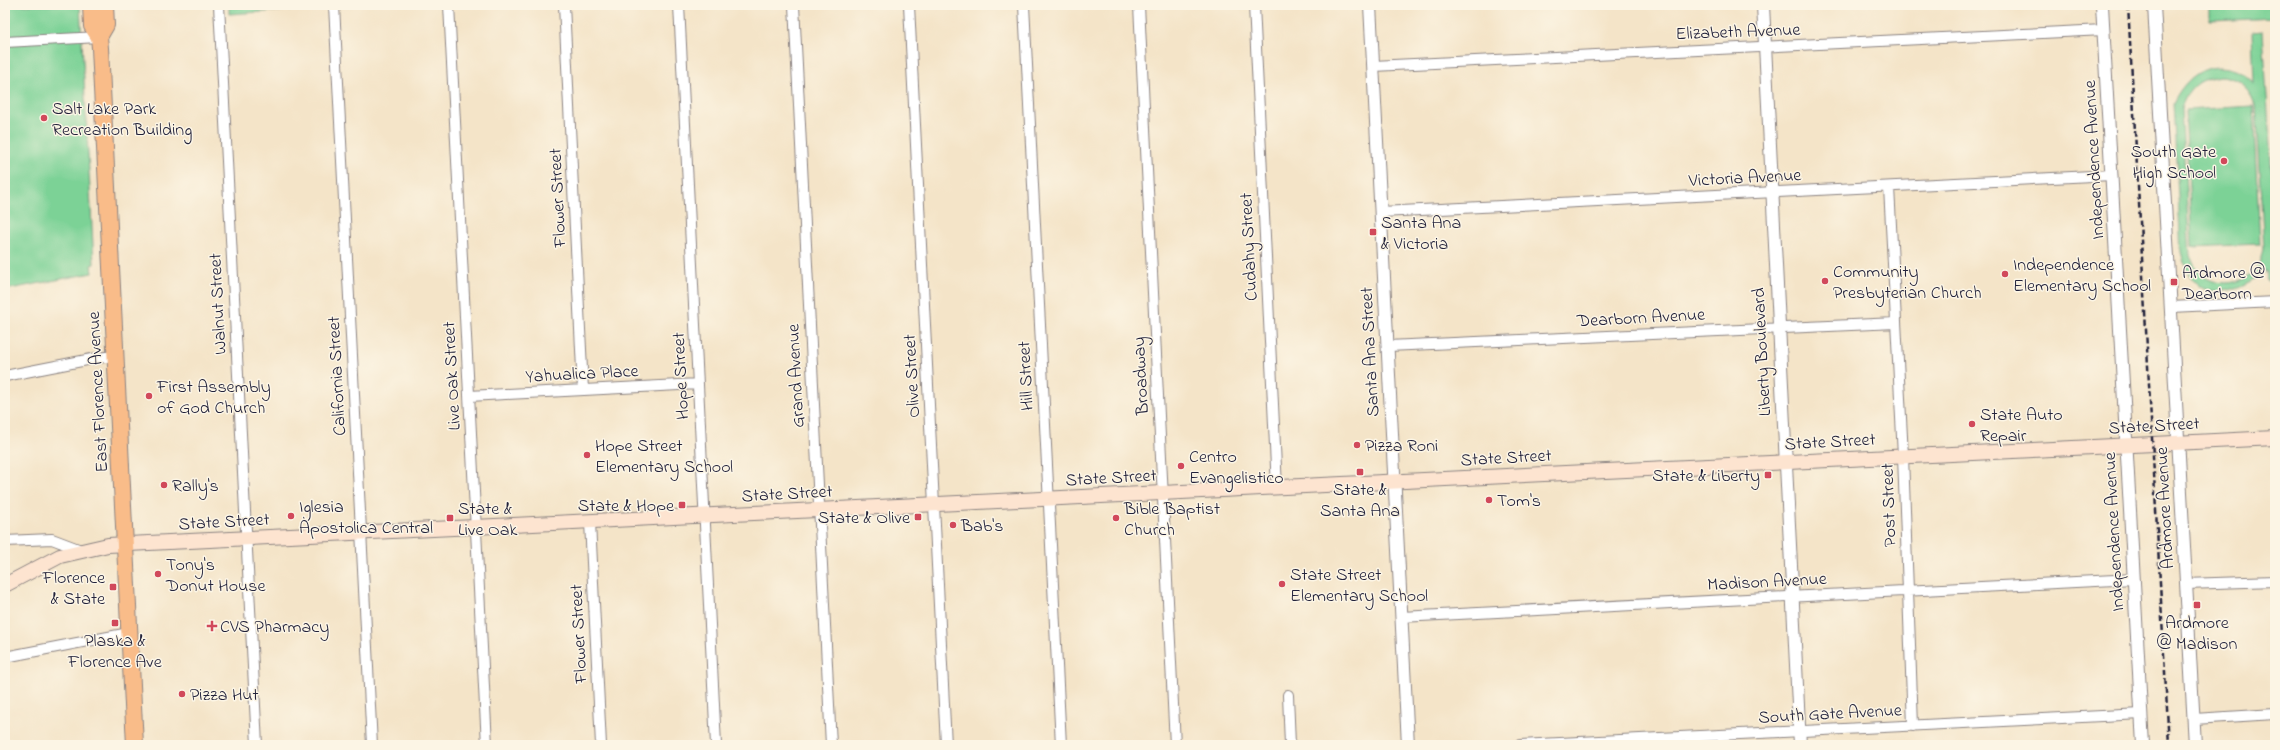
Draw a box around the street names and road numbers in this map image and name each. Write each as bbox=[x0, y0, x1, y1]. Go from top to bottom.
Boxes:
street label: Elizabeth Avenue bbox=[1675, 18, 1802, 48]
street label: Independence Avenue bbox=[2078, 79, 2112, 240]
street label: Flower Street bbox=[543, 148, 575, 249]
street label: Victoria Avenue bbox=[1687, 163, 1803, 195]
street label: Cudahy Street bbox=[1234, 192, 1266, 302]
street label: Walnut Street bbox=[203, 252, 235, 355]
street label: Santa Ana Street bbox=[1355, 286, 1387, 417]
street label: Liberty Boulevard bbox=[1747, 287, 1779, 417]
street label: Dearborn Avenue bbox=[1575, 303, 1707, 335]
street label: East Florence Avenue bbox=[82, 310, 116, 473]
street label: California Street bbox=[322, 315, 354, 436]
street label: Live Oak Street bbox=[437, 321, 469, 431]
street label: Grand Avenue bbox=[781, 322, 813, 428]
street label: Hope Street bbox=[667, 332, 697, 420]
street label: Olive Street bbox=[898, 334, 928, 418]
street label: Broadway bbox=[1127, 336, 1157, 417]
street label: Hill Street bbox=[1012, 340, 1042, 411]
street label: Yahualica Place bbox=[525, 359, 640, 391]
street label: State Street bbox=[2108, 412, 2200, 442]
street label: State Street bbox=[1784, 428, 1876, 458]
street label: State Street bbox=[1460, 444, 1552, 474]
street label: Ardmore Avenue bbox=[2150, 445, 2182, 570]
street label: Independence Avenue bbox=[2098, 451, 2132, 612]
street label: Post Street bbox=[1876, 463, 1904, 547]
street label: State Street bbox=[1065, 464, 1157, 494]
street label: State Street bbox=[741, 480, 833, 510]
street label: State Street bbox=[178, 508, 270, 538]
street label: Madison Avenue bbox=[1707, 567, 1828, 599]
street label: Flower Street bbox=[564, 584, 596, 685]
street label: South Gate Avenue bbox=[1758, 698, 1903, 732]

